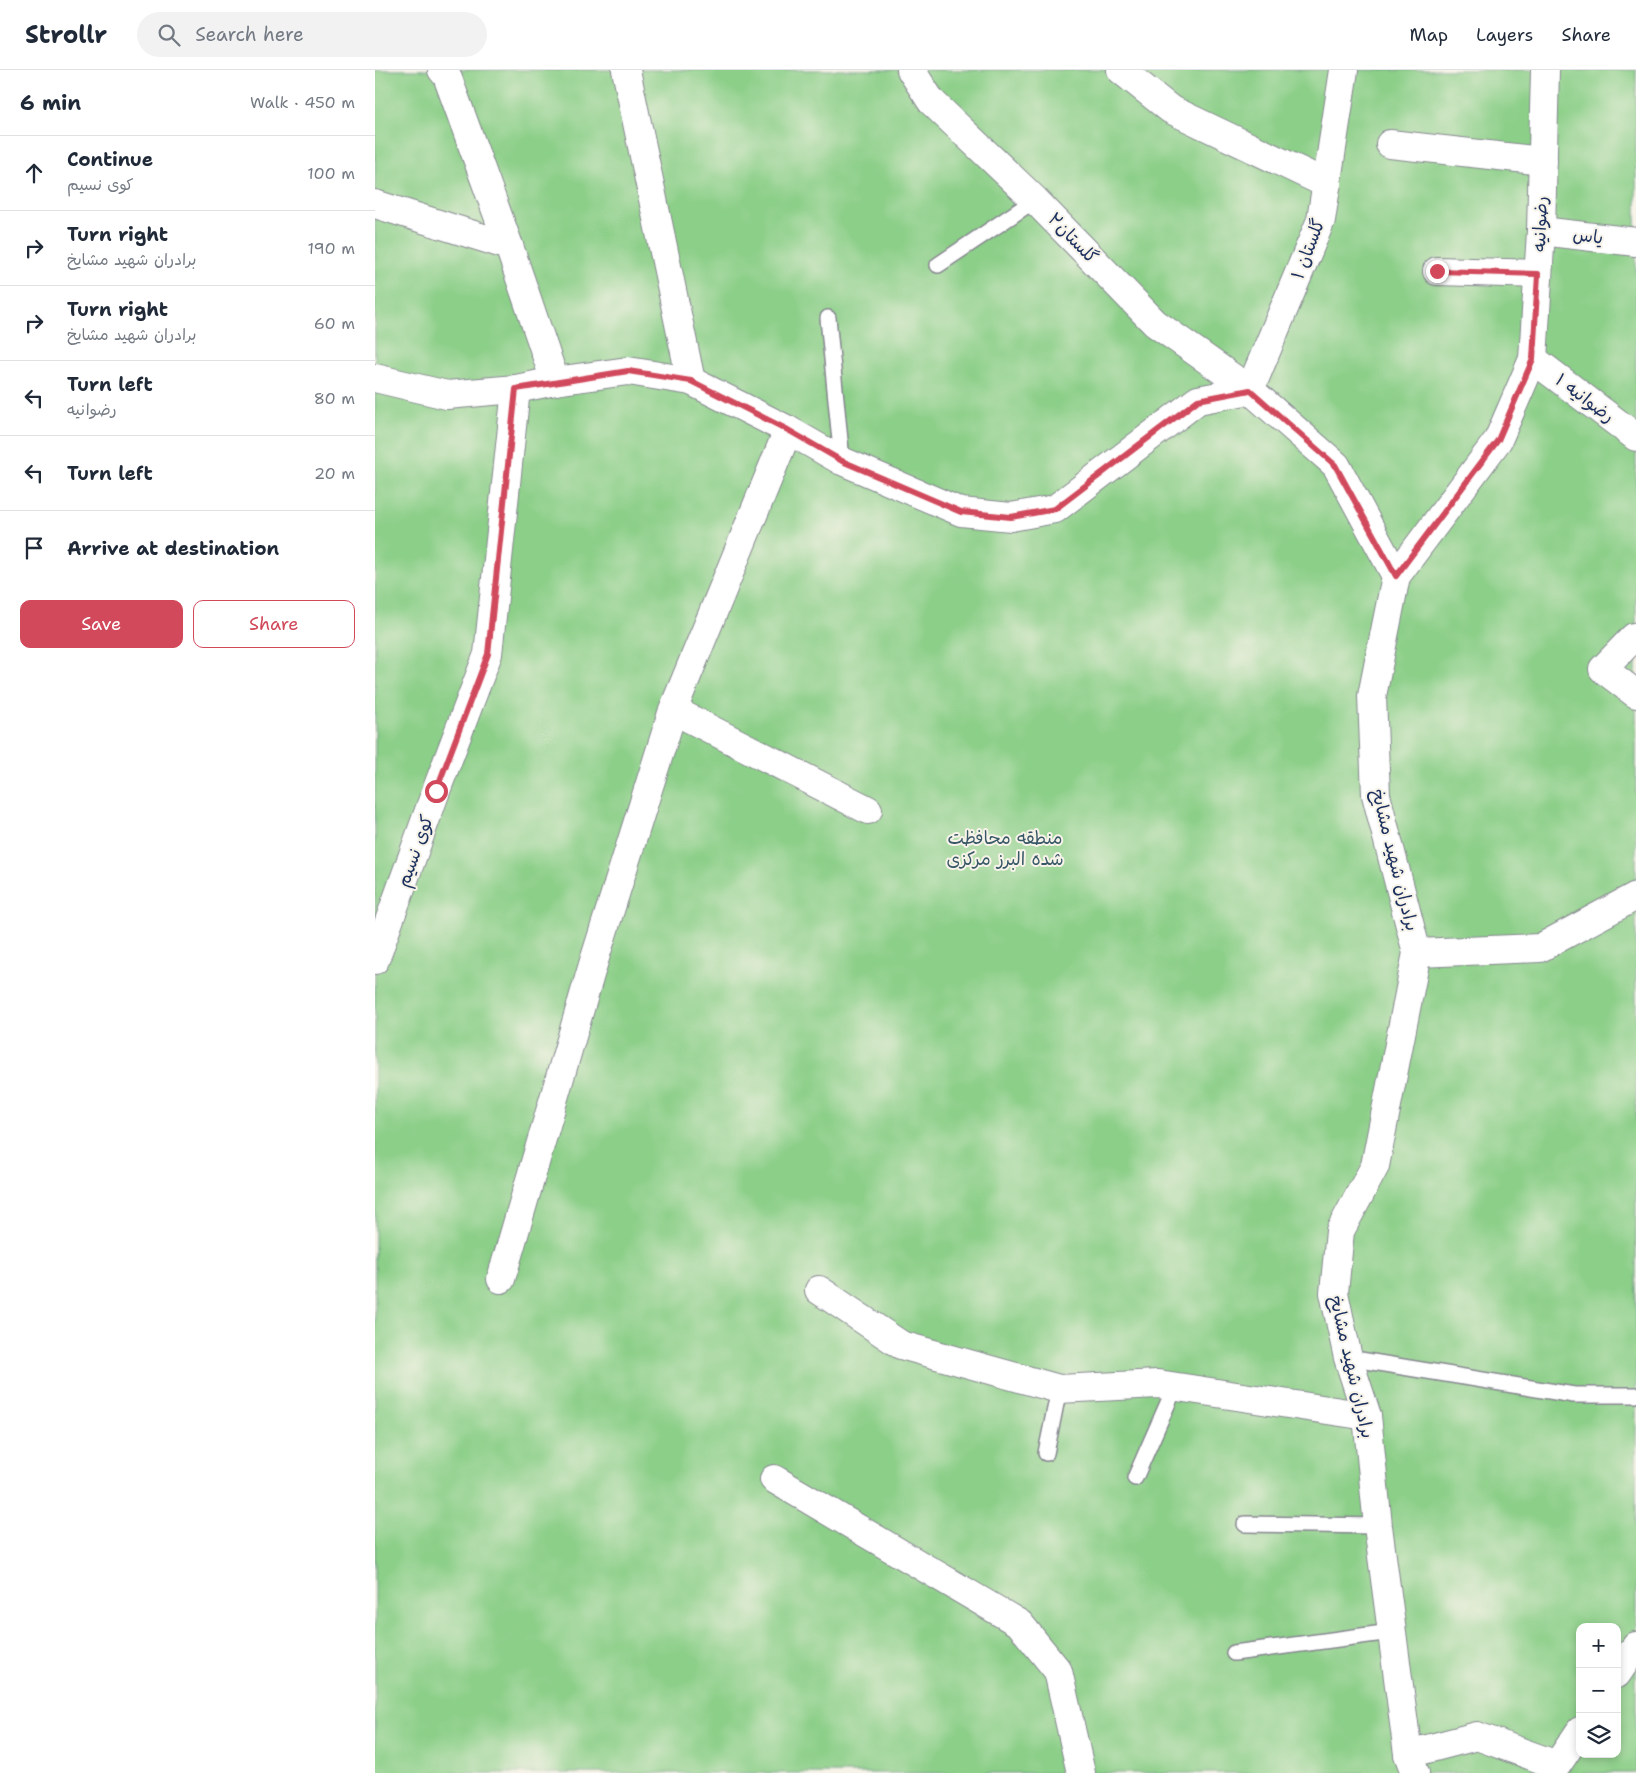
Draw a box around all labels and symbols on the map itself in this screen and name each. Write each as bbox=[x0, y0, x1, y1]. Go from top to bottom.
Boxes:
street label: رضوانیه bbox=[1527, 196, 1553, 252]
street label: گلستان۲ bbox=[1043, 207, 1104, 269]
street label: گلستان ۱ bbox=[1286, 215, 1331, 283]
street label: یاس bbox=[1571, 222, 1605, 250]
route end bbox=[1426, 260, 1449, 283]
street label: رضوانیه ۱ bbox=[1550, 368, 1620, 428]
route start bbox=[425, 780, 448, 803]
street label: برادران شهید مشایخ bbox=[1366, 786, 1424, 934]
street label: کوی نسیم bbox=[391, 811, 441, 891]
park label: منطقه محافظت شده البرز مرکزی bbox=[946, 826, 1064, 871]
street label: برادران شهید مشایخ bbox=[1324, 1293, 1380, 1441]

